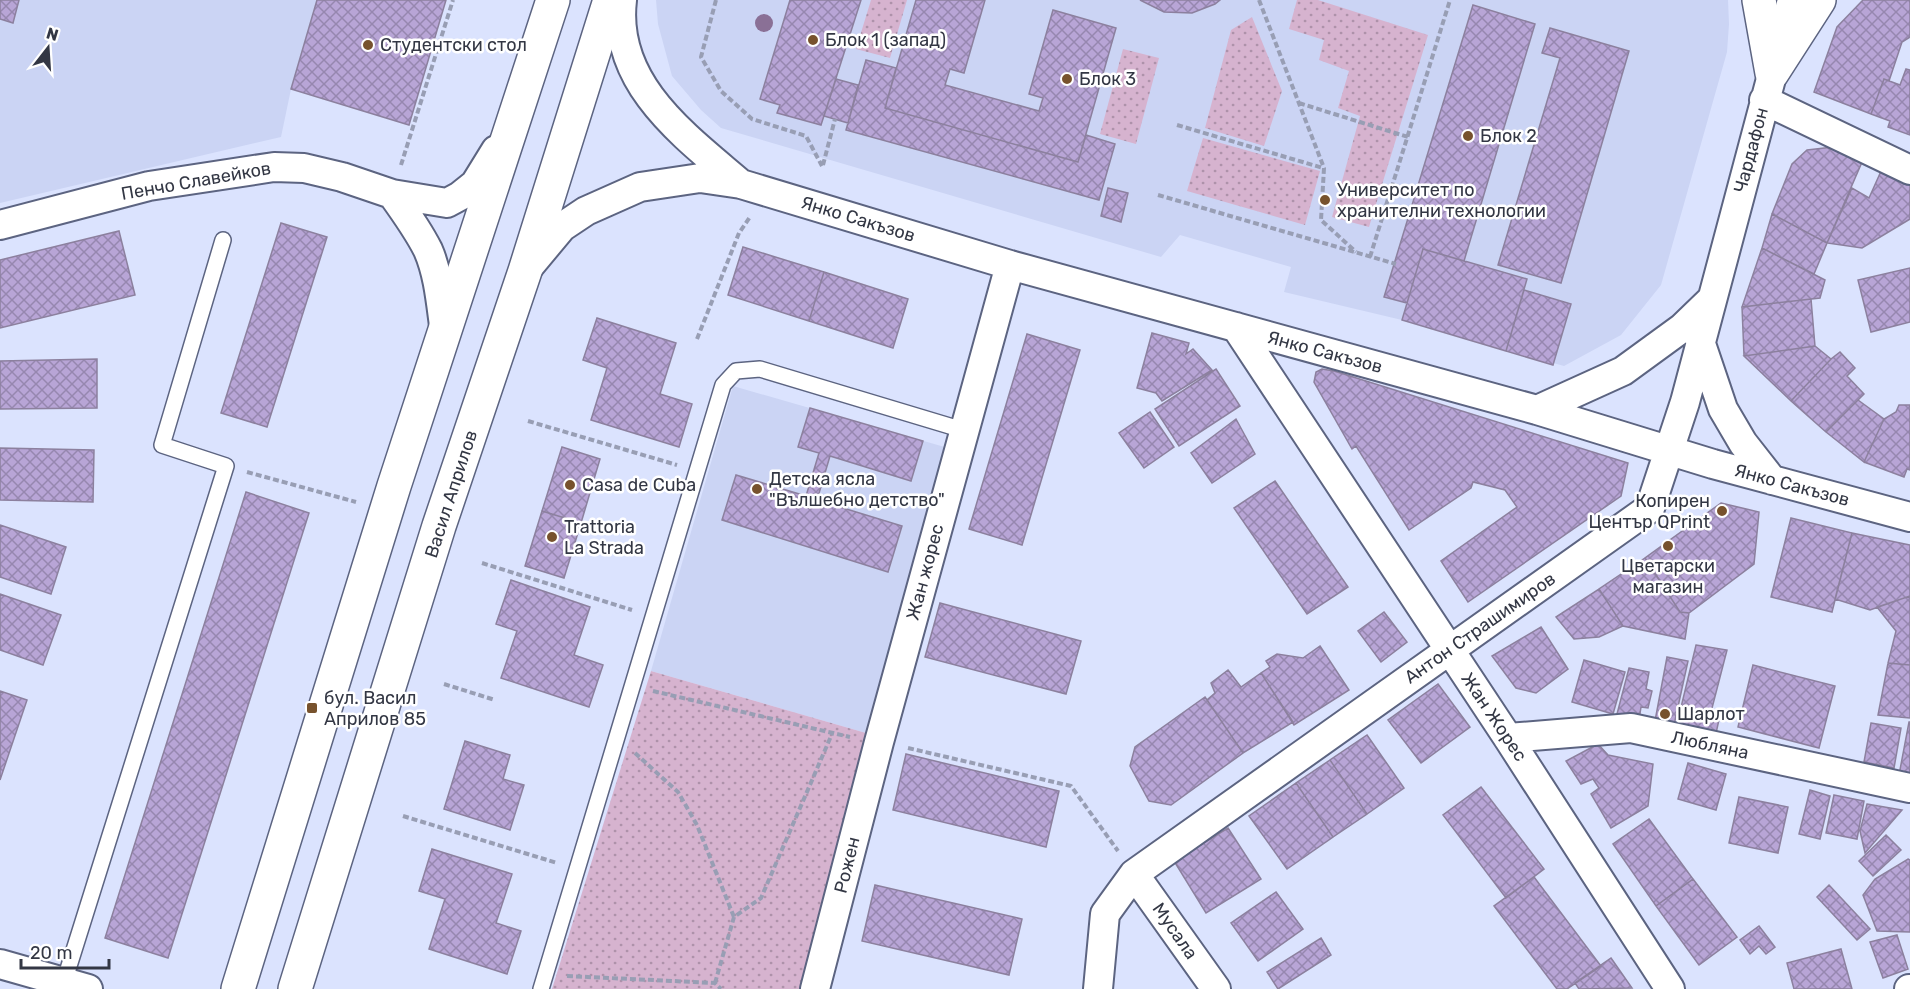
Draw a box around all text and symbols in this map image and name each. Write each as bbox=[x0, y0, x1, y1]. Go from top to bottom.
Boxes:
north arrow bbox=[18, 18, 78, 78]
text: N bbox=[44, 23, 61, 45]
place label: Блок 1 (запад) bbox=[825, 29, 946, 51]
marker: Блок 1 (запад) bbox=[806, 33, 820, 47]
place label: Студентски стол bbox=[380, 34, 527, 56]
marker: Студентски стол bbox=[361, 38, 375, 52]
place label: Блок 3 bbox=[1079, 68, 1136, 90]
marker: Блок 3 bbox=[1060, 72, 1074, 86]
street label: Чардафон bbox=[1729, 105, 1773, 195]
place label: Блок 2 bbox=[1480, 125, 1537, 147]
marker: Блок 2 bbox=[1461, 129, 1475, 143]
street label: Пенчо Славейков bbox=[119, 157, 273, 205]
place label: Университет по хранителни технологии bbox=[1337, 179, 1546, 222]
street label: Янко Сакъзов bbox=[798, 191, 918, 247]
marker: Университет по хранителни технологии bbox=[1318, 193, 1332, 207]
street label: Янко Сакъзов bbox=[1265, 326, 1385, 378]
street label: Васил Априлов bbox=[420, 427, 482, 561]
street label: Янко Сакъзов bbox=[1732, 459, 1852, 511]
place label: Детска ясла "Вълшебно детство" bbox=[769, 468, 945, 511]
place label: Casa de Cuba bbox=[582, 474, 696, 496]
marker: Casa de Cuba bbox=[563, 478, 577, 492]
marker: Детска ясла "Вълшебно детство" bbox=[750, 482, 764, 496]
place label: Копирен Център QPrint bbox=[1588, 490, 1710, 533]
marker: Копирен Център QPrint bbox=[1715, 504, 1729, 518]
place label: Trattoria La Strada bbox=[564, 516, 644, 559]
street label: Жан жорес bbox=[902, 521, 948, 622]
marker: Trattoria La Strada bbox=[545, 530, 559, 544]
marker: Цветарски магазин bbox=[1661, 539, 1675, 553]
place label: Цветарски магазин bbox=[1621, 555, 1715, 598]
street label: Антон Страшимиров bbox=[1400, 568, 1560, 688]
street label: Жан Жорес bbox=[1456, 669, 1532, 766]
place label: бул. Васил Априлов 85 bbox=[324, 687, 426, 730]
marker: бул. Васил Априлов 85 bbox=[305, 701, 319, 715]
place label: Шарлот bbox=[1677, 703, 1745, 725]
marker: Шарлот bbox=[1658, 707, 1672, 721]
street label: Любляна bbox=[1669, 726, 1751, 764]
street label: Рожен bbox=[829, 835, 865, 895]
street label: Мусала bbox=[1148, 898, 1202, 964]
scale bar bbox=[21, 932, 110, 970]
text: 20 m bbox=[30, 942, 72, 964]

